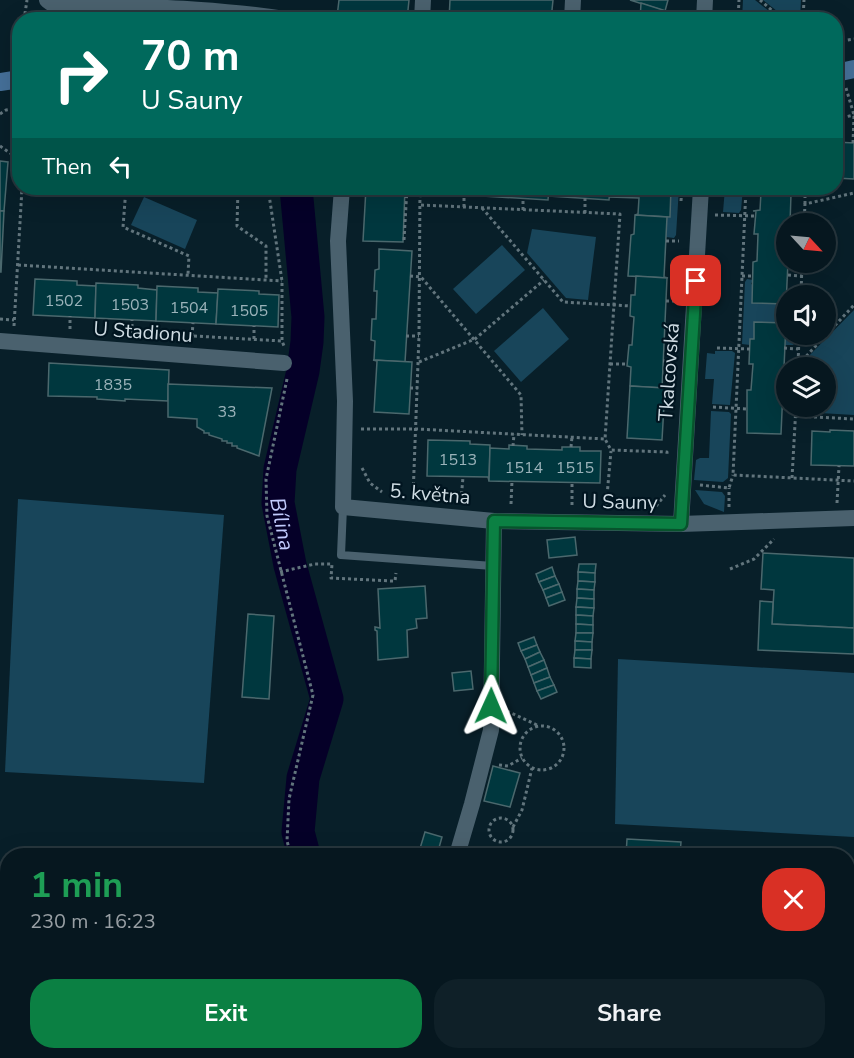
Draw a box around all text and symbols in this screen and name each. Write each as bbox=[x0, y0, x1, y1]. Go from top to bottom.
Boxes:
text: 70 m bbox=[141, 28, 240, 85]
icon: right bbox=[42, 36, 120, 114]
text: U Sauny bbox=[141, 82, 243, 119]
icon: left bbox=[104, 150, 137, 183]
text: Then bbox=[42, 152, 92, 182]
north arrow bbox=[776, 213, 836, 273]
map controls bbox=[776, 213, 836, 417]
pin bbox=[670, 255, 721, 306]
icon: arrive bbox=[679, 264, 712, 297]
button: sound bbox=[776, 285, 836, 345]
house number: 1502 bbox=[45, 290, 83, 312]
house number: 1503 bbox=[111, 294, 149, 316]
house number: 1504 bbox=[170, 297, 209, 319]
house number: 1505 bbox=[230, 300, 268, 322]
street label: U Stadionu bbox=[92, 315, 194, 349]
street label: Tkalcovská bbox=[652, 322, 686, 422]
button: layers bbox=[776, 357, 836, 417]
house number: 1835 bbox=[94, 374, 132, 396]
house number: 33 bbox=[217, 401, 237, 423]
house number: 1513 bbox=[439, 449, 477, 471]
house number: 1514 bbox=[505, 457, 544, 479]
house number: 1515 bbox=[556, 457, 594, 479]
street label: 5. května bbox=[388, 477, 472, 511]
street label: U Sauny bbox=[582, 488, 659, 516]
water label: Bílina bbox=[263, 495, 301, 553]
position arrow bbox=[459, 674, 523, 738]
text: 1 min bbox=[30, 861, 123, 910]
button: close bbox=[762, 868, 825, 931]
text: 230 m · 16:23 bbox=[30, 908, 156, 935]
button: Exit bbox=[30, 979, 422, 1048]
button: Share bbox=[434, 979, 825, 1048]

